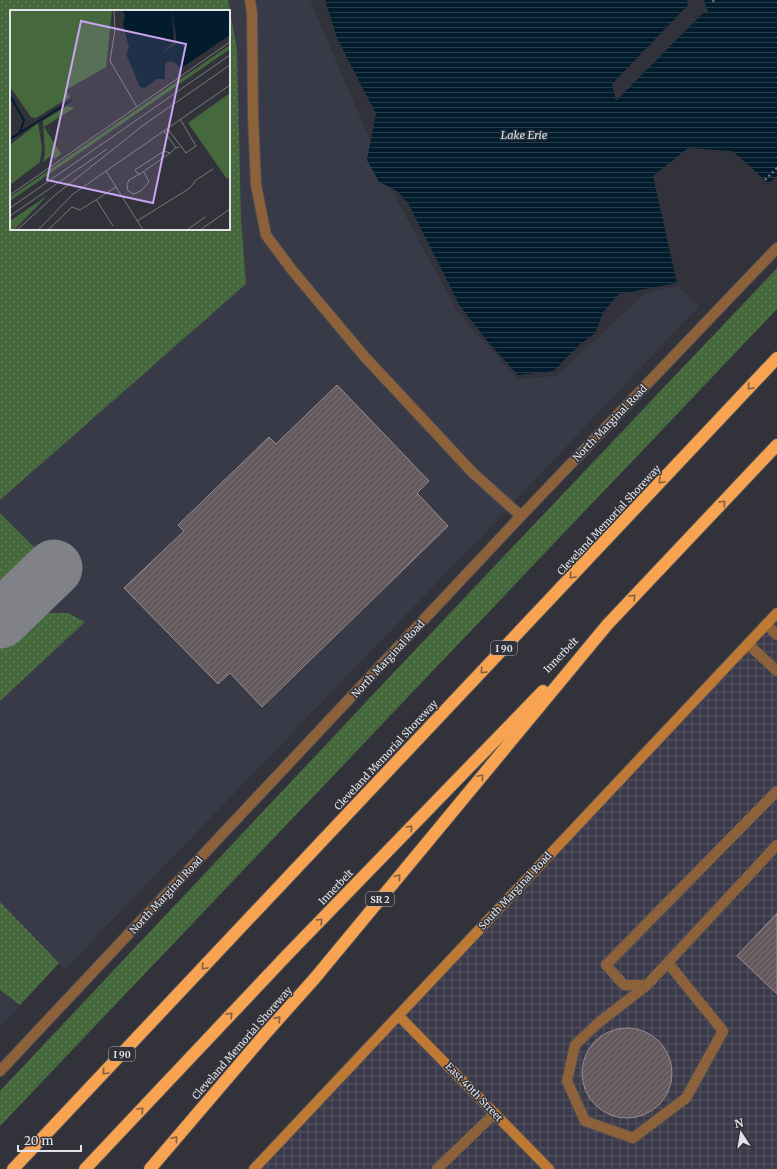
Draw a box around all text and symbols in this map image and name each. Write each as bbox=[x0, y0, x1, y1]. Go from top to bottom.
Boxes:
inset map bbox=[10, 10, 230, 230]
water label: Lake Erie bbox=[501, 128, 548, 142]
street label: North Marginal Road bbox=[570, 382, 650, 464]
one-way arrow bbox=[747, 382, 755, 390]
street label: Cleveland Memorial Shoreway bbox=[555, 462, 664, 578]
one-way arrow bbox=[658, 476, 666, 484]
one-way arrow bbox=[718, 500, 725, 507]
one-way arrow bbox=[569, 571, 577, 579]
one-way arrow bbox=[629, 594, 636, 602]
street label: North Marginal Road bbox=[349, 617, 427, 701]
street label: Innerbelt bbox=[541, 634, 581, 676]
road number: I 90 bbox=[491, 641, 517, 655]
one-way arrow bbox=[481, 666, 488, 673]
street label: Cleveland Memorial Shoreway bbox=[332, 697, 441, 813]
one-way arrow bbox=[477, 774, 484, 782]
one-way arrow bbox=[405, 825, 413, 833]
street label: South Marginal Road bbox=[476, 849, 554, 933]
street label: North Marginal Road bbox=[127, 853, 205, 937]
street label: Innerbelt bbox=[316, 866, 356, 908]
one-way arrow bbox=[394, 875, 401, 882]
road number: SR 2 bbox=[366, 892, 394, 906]
one-way arrow bbox=[315, 918, 322, 926]
one-way arrow bbox=[201, 962, 209, 970]
street label: Cleveland Memorial Shoreway bbox=[189, 984, 295, 1102]
one-way arrow bbox=[225, 1013, 232, 1020]
one-way arrow bbox=[273, 1016, 281, 1024]
road number: I 90 bbox=[109, 1047, 135, 1061]
street label: East 40th Street bbox=[443, 1060, 506, 1124]
one-way arrow bbox=[102, 1067, 110, 1075]
one-way arrow bbox=[136, 1107, 144, 1115]
north arrow bbox=[721, 1113, 761, 1153]
text: N bbox=[733, 1115, 745, 1131]
scale bar bbox=[18, 1127, 81, 1153]
text: 20 m bbox=[24, 1133, 53, 1148]
one-way arrow bbox=[171, 1136, 178, 1144]

